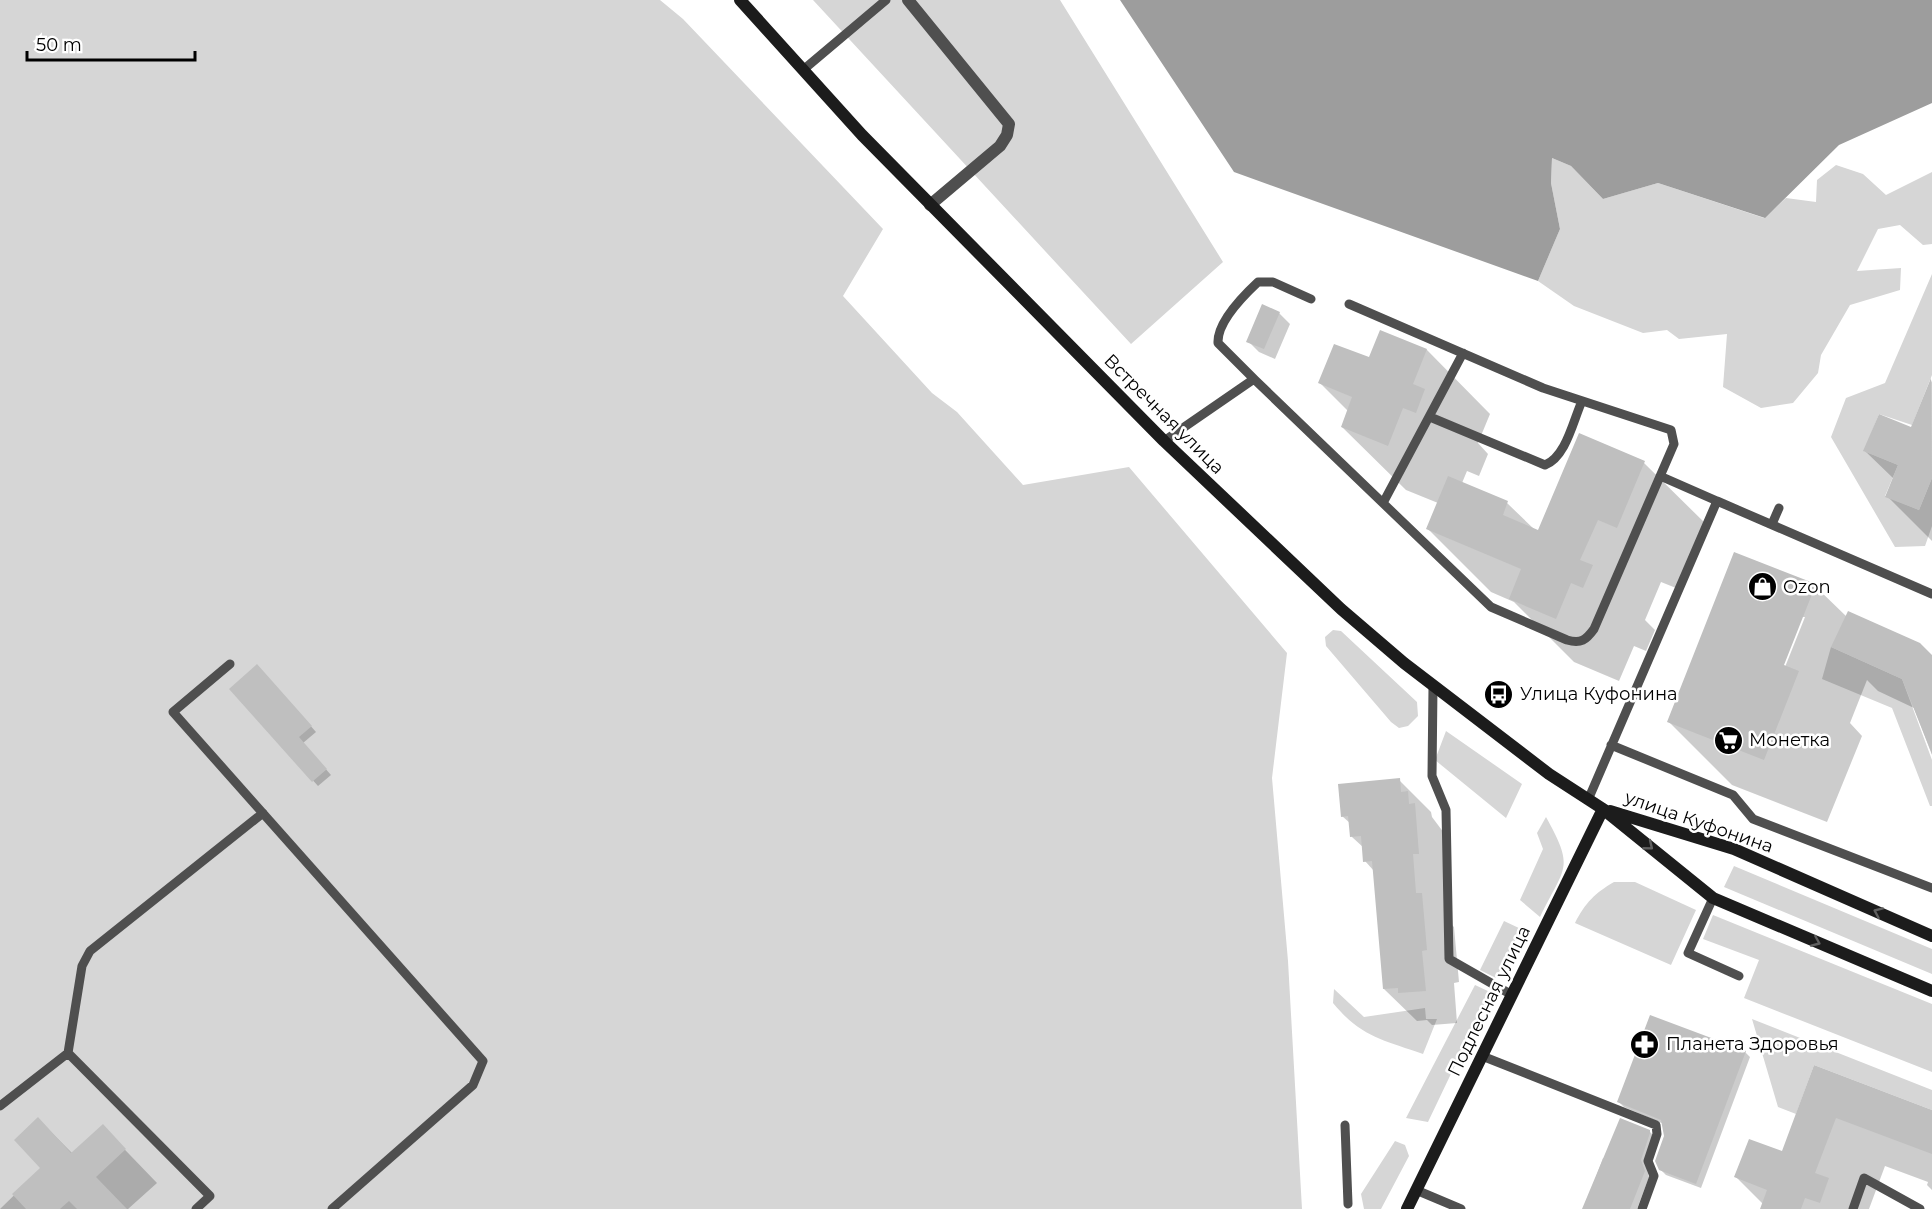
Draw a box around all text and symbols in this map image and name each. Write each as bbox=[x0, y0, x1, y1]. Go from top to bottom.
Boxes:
scale bar bbox=[27, 24, 195, 62]
text: 50 m bbox=[36, 34, 82, 56]
street label: Встречная улица bbox=[1099, 349, 1229, 479]
shop icon: Ozon bbox=[1746, 571, 1778, 603]
place label: Ozon bbox=[1783, 576, 1831, 598]
bus stop icon: Улица Куфонина bbox=[1483, 678, 1515, 710]
place label: Улица Куфонина bbox=[1520, 683, 1678, 705]
supermarket icon: Монетка bbox=[1712, 724, 1744, 756]
place label: Монетка bbox=[1749, 729, 1830, 751]
street label: улица Куфонина bbox=[1621, 786, 1776, 858]
one-way arrow bbox=[1642, 839, 1653, 850]
one-way arrow bbox=[1874, 907, 1885, 919]
street label: Подлесная улица bbox=[1443, 922, 1535, 1080]
one-way arrow bbox=[1810, 935, 1821, 947]
pharmacy icon: Планета Здоровья bbox=[1629, 1028, 1661, 1060]
place label: Планета Здоровья bbox=[1666, 1033, 1839, 1055]

